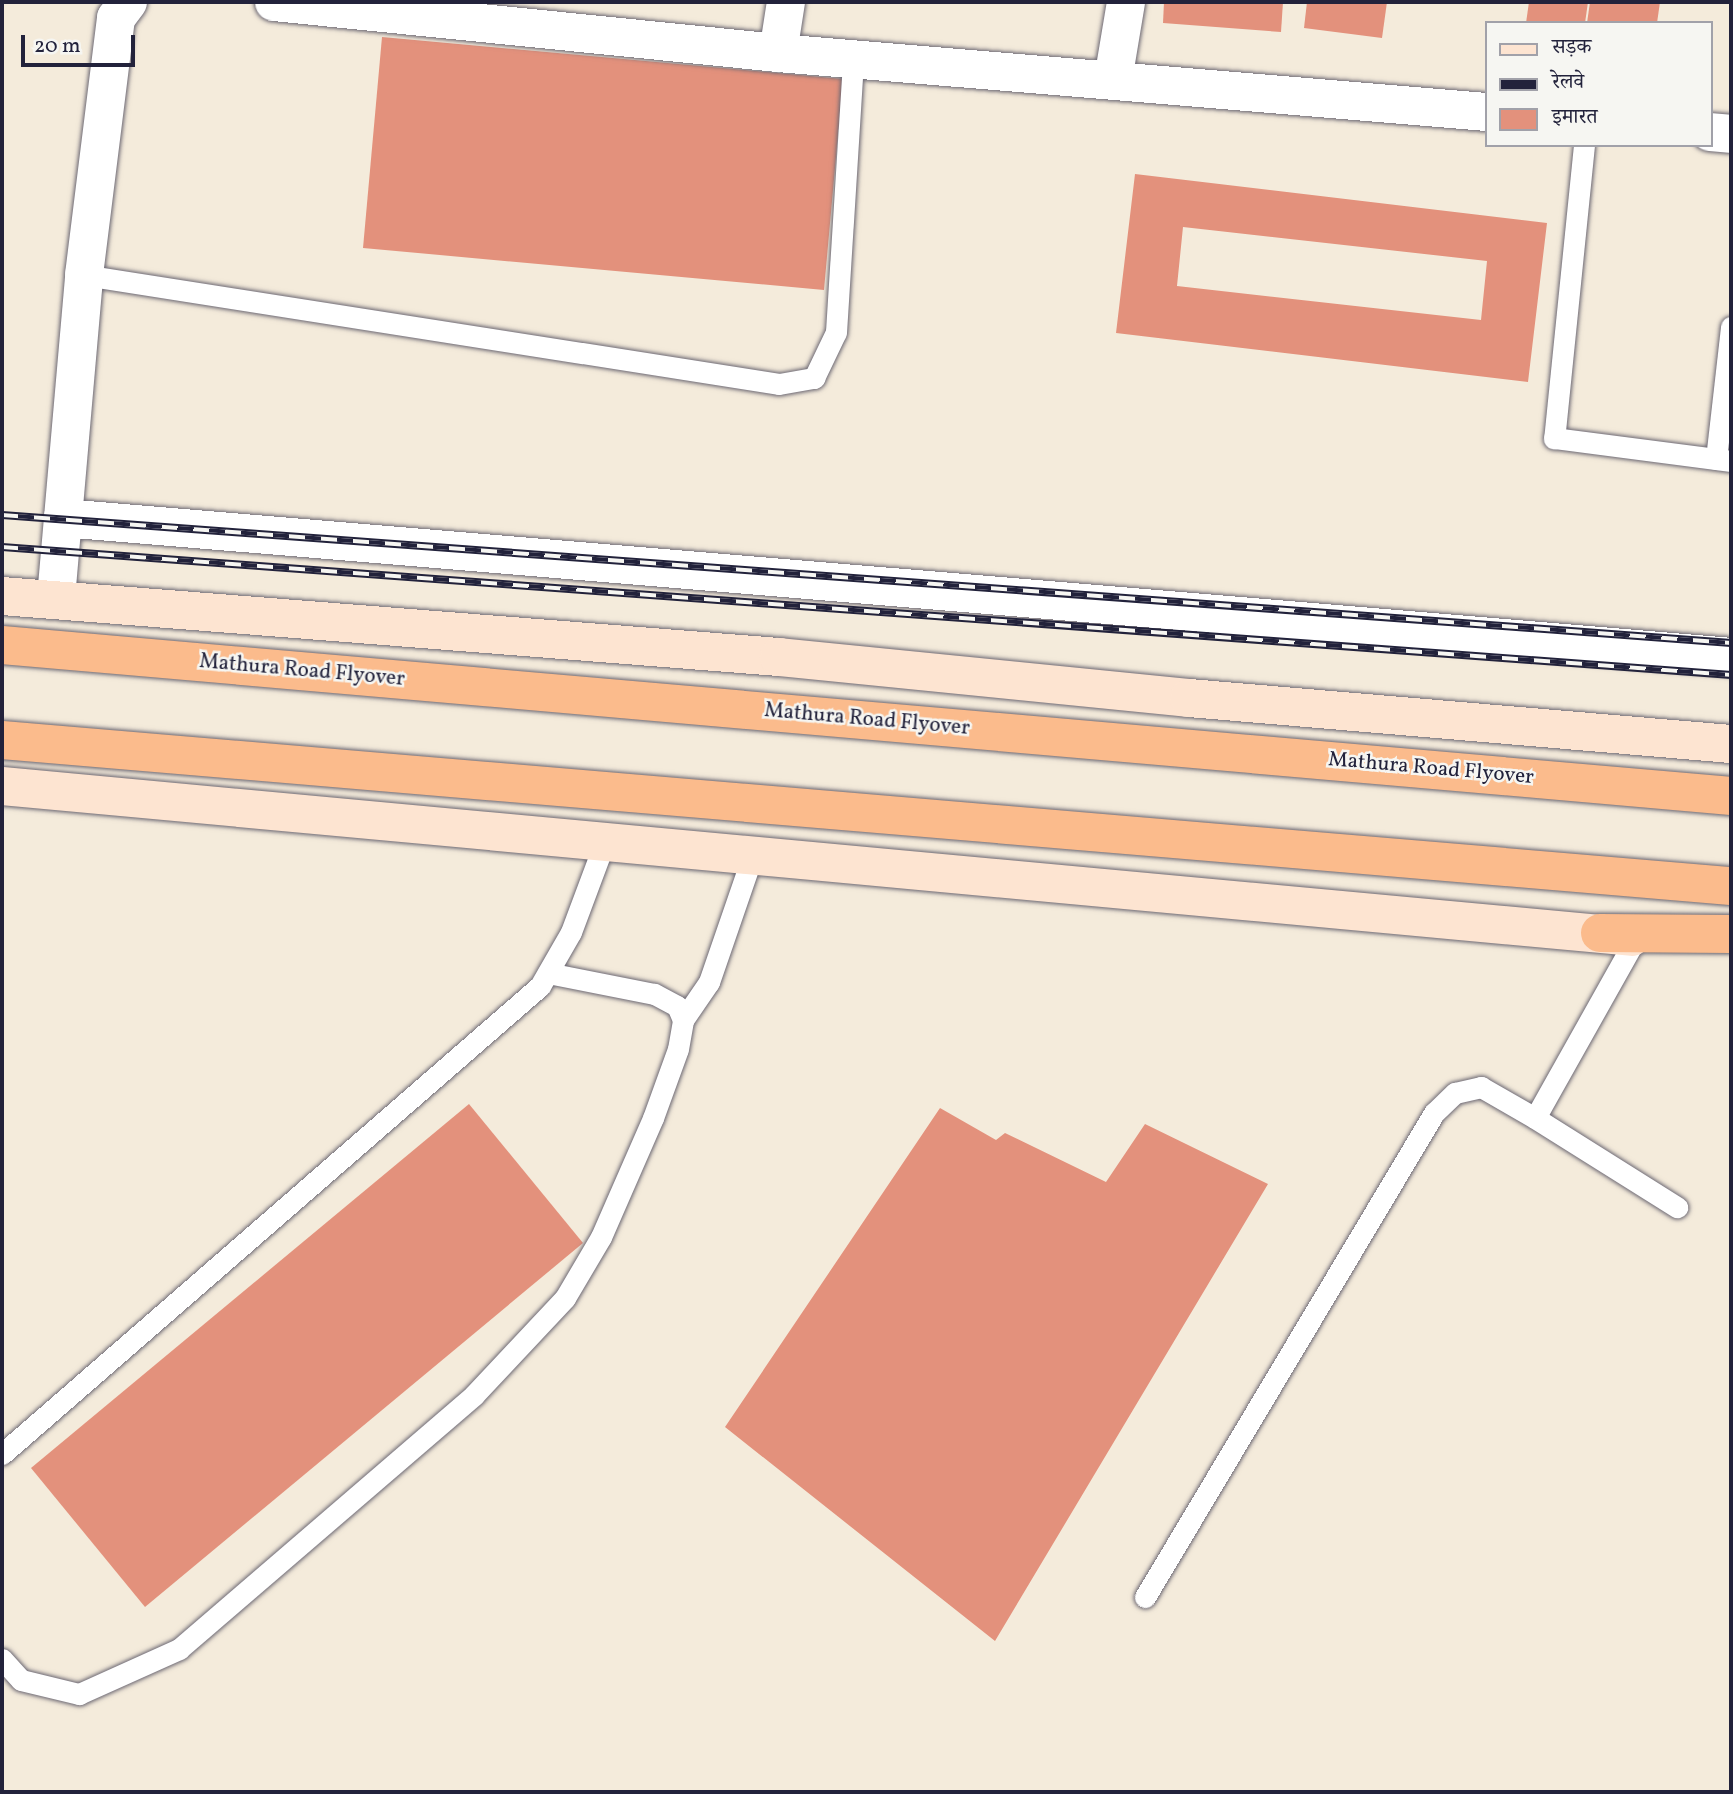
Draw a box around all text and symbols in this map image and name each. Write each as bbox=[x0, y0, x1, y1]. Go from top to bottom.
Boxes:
scale bar bbox=[24, 21, 138, 65]
legend bbox=[1484, 21, 1712, 147]
text: 20 m bbox=[34, 32, 80, 61]
text: सड़क bbox=[1552, 33, 1591, 62]
text: रेलवे bbox=[1552, 68, 1584, 97]
text: इमारत bbox=[1552, 103, 1598, 132]
street label: Mathura Road Flyover bbox=[198, 649, 406, 693]
street label: Mathura Road Flyover bbox=[763, 698, 971, 742]
street label: Mathura Road Flyover bbox=[1327, 747, 1535, 791]

